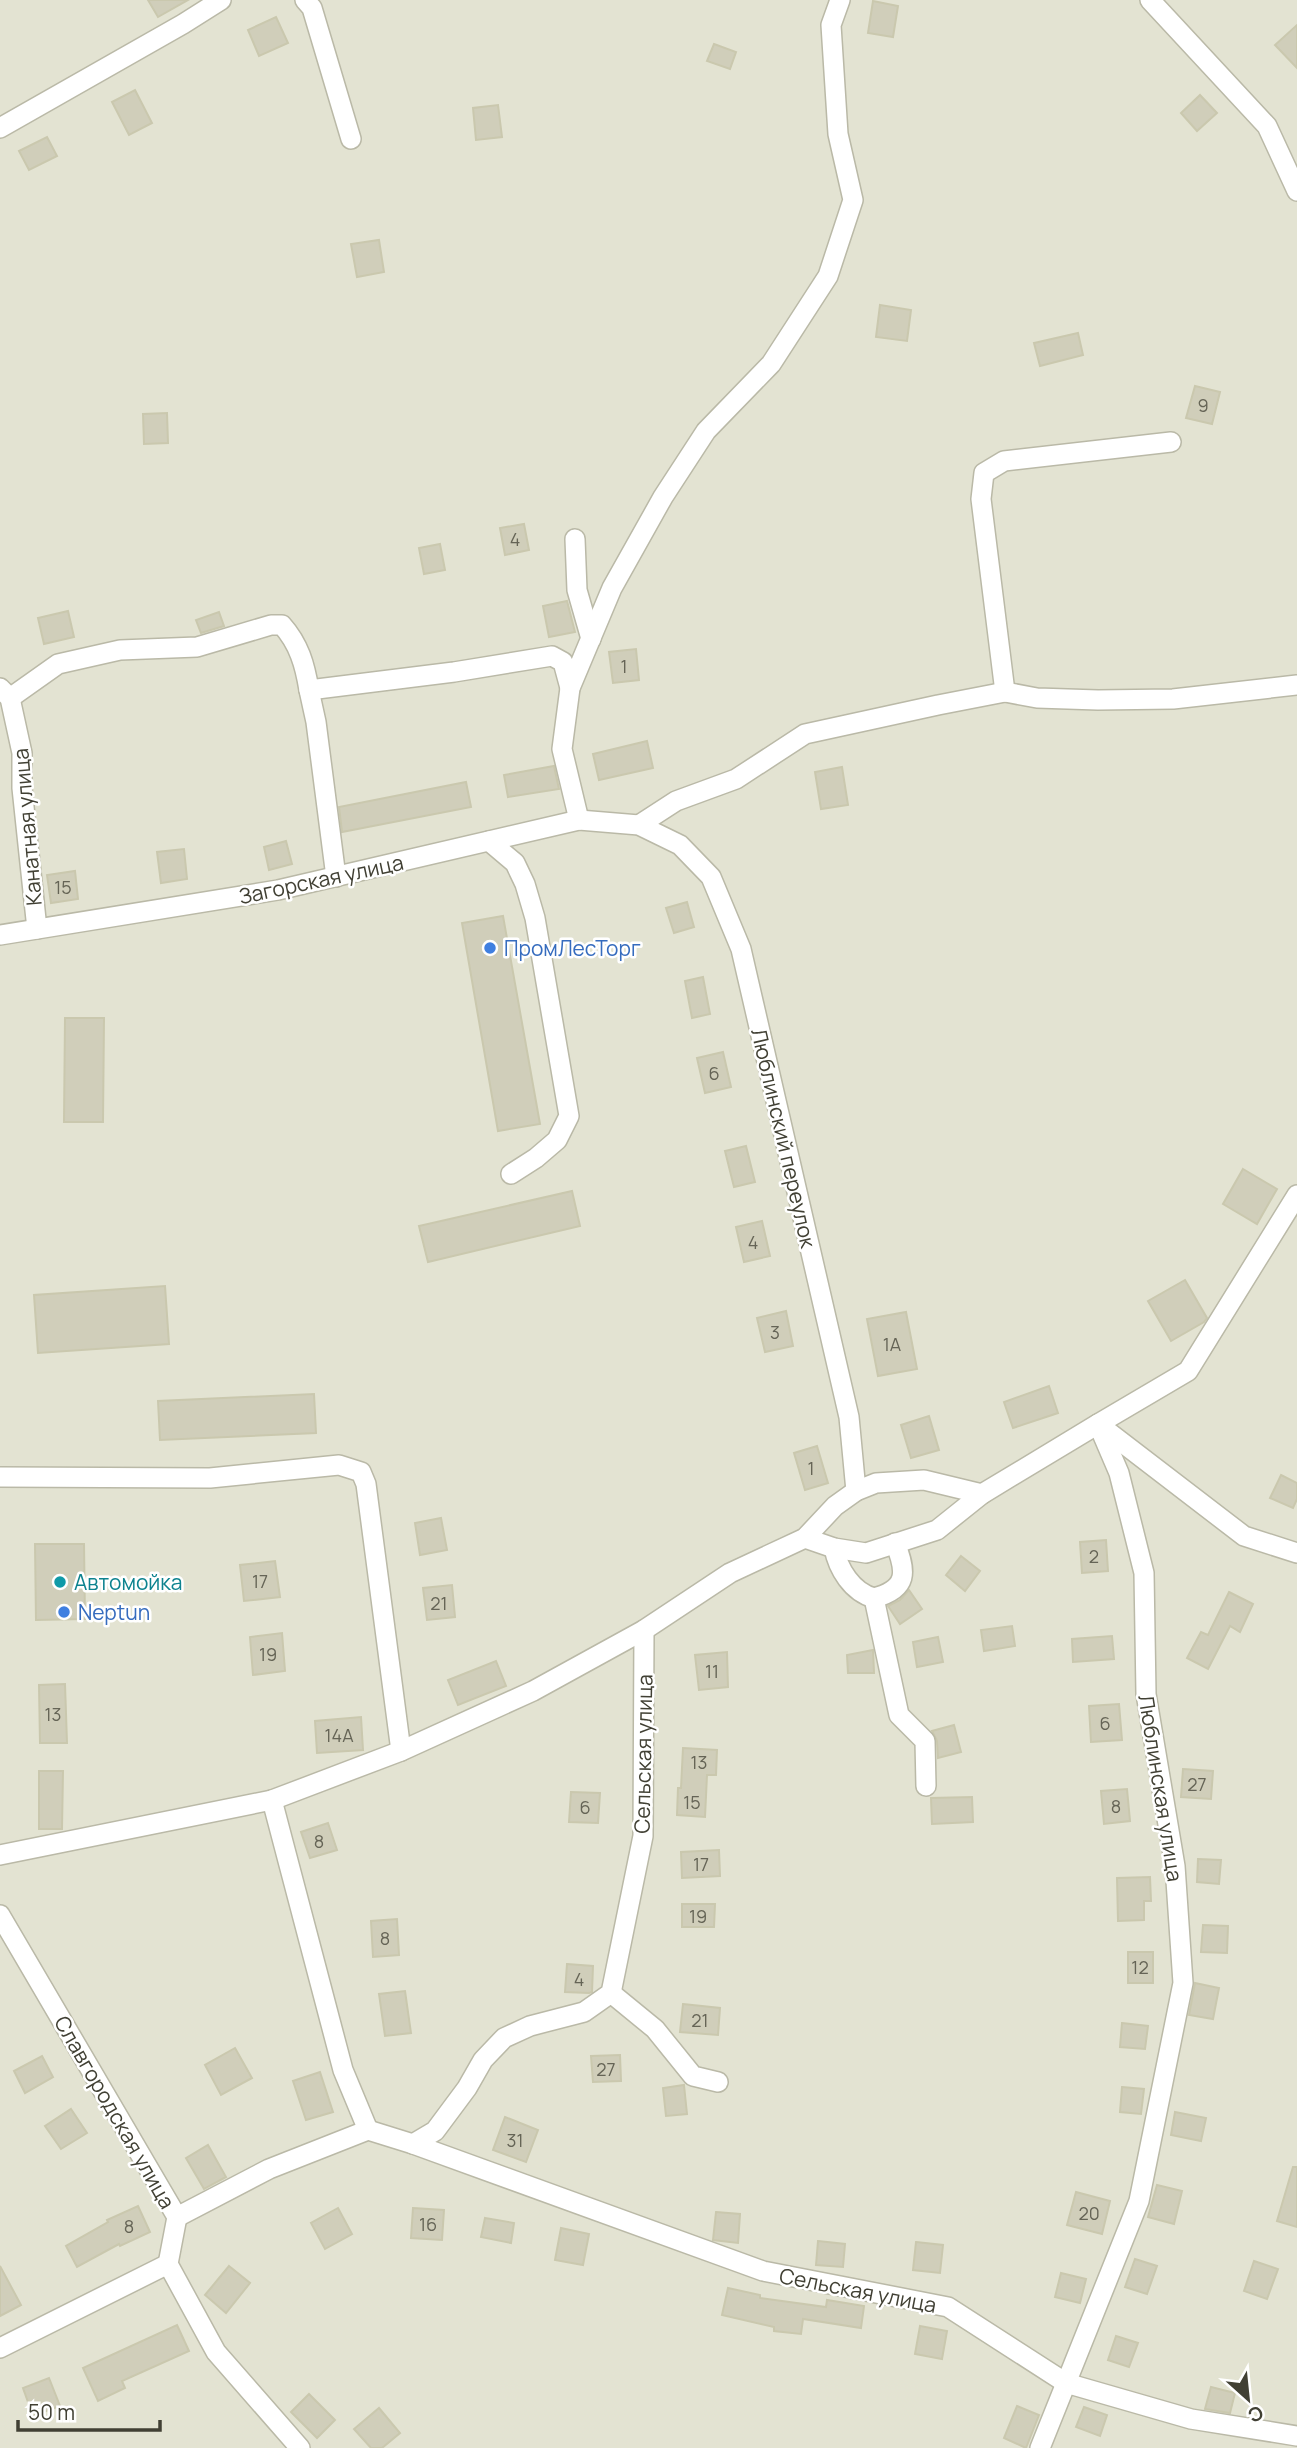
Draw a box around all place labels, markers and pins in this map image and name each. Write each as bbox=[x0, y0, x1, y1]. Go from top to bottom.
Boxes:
place label: ПромЛесТорг bbox=[504, 934, 641, 962]
marker: ПромЛесТорг bbox=[482, 940, 498, 956]
place label: Автомойка bbox=[74, 1568, 182, 1596]
marker: Автомойка bbox=[52, 1574, 68, 1590]
place label: Neptun bbox=[78, 1598, 150, 1626]
marker: Neptun bbox=[56, 1604, 72, 1620]

